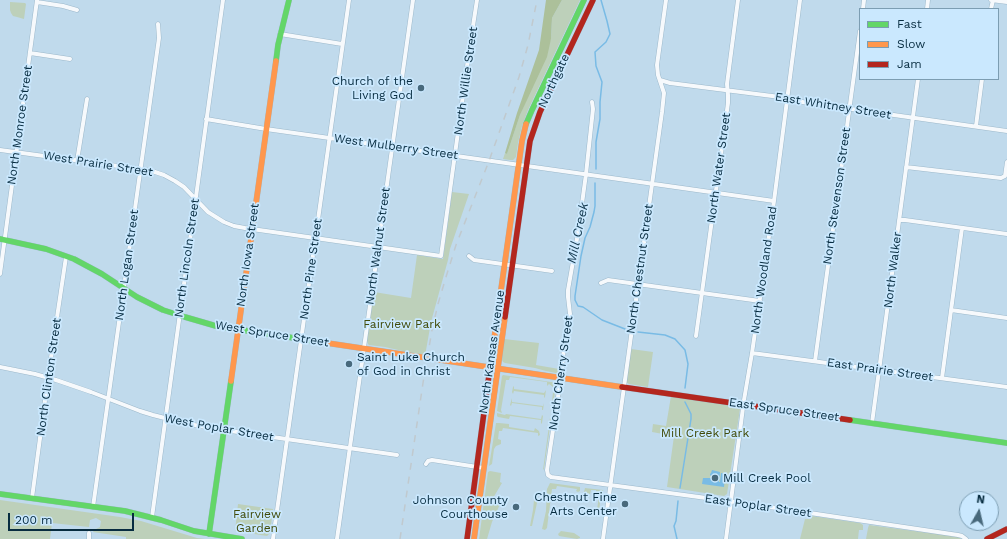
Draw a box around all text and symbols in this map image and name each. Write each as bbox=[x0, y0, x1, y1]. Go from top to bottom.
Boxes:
legend bbox=[859, 8, 999, 80]
text: Fast bbox=[897, 17, 922, 31]
street label: North Willie Street bbox=[451, 26, 481, 136]
text: Slow bbox=[897, 37, 925, 51]
street label: Northgate bbox=[535, 52, 573, 110]
text: Jam bbox=[897, 57, 922, 71]
street label: North Monroe Street bbox=[4, 64, 36, 186]
place label: Church of the Living God bbox=[332, 74, 413, 102]
marker: Church of the Living God bbox=[416, 83, 426, 93]
street label: East Whitney Street bbox=[774, 90, 892, 122]
street label: North Water Street bbox=[704, 112, 734, 224]
street label: North Stevenson Street bbox=[820, 127, 854, 265]
street label: West Mulberry Street bbox=[333, 131, 459, 163]
street label: West Prairie Street bbox=[42, 148, 154, 180]
street label: North Walnut Street bbox=[363, 186, 393, 306]
street label: North Lincoln Street bbox=[172, 198, 202, 318]
water label: Mill Creek bbox=[564, 201, 592, 265]
street label: North Iowa Street bbox=[234, 202, 262, 308]
street label: North Chestnut Street bbox=[624, 203, 656, 335]
street label: North Woodland Road bbox=[748, 205, 780, 335]
street label: North Logan Street bbox=[112, 209, 142, 321]
street label: North Pine Street bbox=[297, 217, 325, 321]
street label: North Walker bbox=[881, 231, 905, 309]
street label: North Kansas Avenue bbox=[476, 289, 508, 415]
street label: North Cherry Street bbox=[546, 315, 576, 431]
street label: North Clinton Street bbox=[34, 317, 64, 437]
park label: Fairview Park bbox=[363, 317, 441, 331]
street label: West Spruce Street bbox=[214, 318, 330, 350]
place label: Saint Luke Church of God in Christ bbox=[357, 350, 465, 378]
street label: East Prairie Street bbox=[826, 355, 934, 385]
marker: Saint Luke Church of God in Christ bbox=[344, 359, 354, 369]
street label: East Spruce Street bbox=[728, 395, 840, 425]
street label: West Poplar Street bbox=[163, 411, 275, 445]
park label: Mill Creek Park bbox=[661, 426, 749, 440]
place label: Mill Creek Pool bbox=[723, 471, 811, 485]
marker: Mill Creek Pool bbox=[710, 473, 720, 483]
place label: Chestnut Fine Arts Center bbox=[534, 490, 617, 518]
street label: East Poplar Street bbox=[704, 491, 812, 521]
north arrow bbox=[959, 491, 999, 531]
place label: Johnson County Courthouse bbox=[413, 493, 508, 521]
text: N bbox=[976, 493, 986, 507]
marker: Chestnut Fine Arts Center bbox=[620, 499, 630, 509]
marker: Johnson County Courthouse bbox=[511, 502, 521, 512]
scale bar bbox=[10, 505, 136, 531]
park label: Fairview Garden bbox=[233, 507, 281, 535]
text: 200 m bbox=[15, 513, 52, 527]

